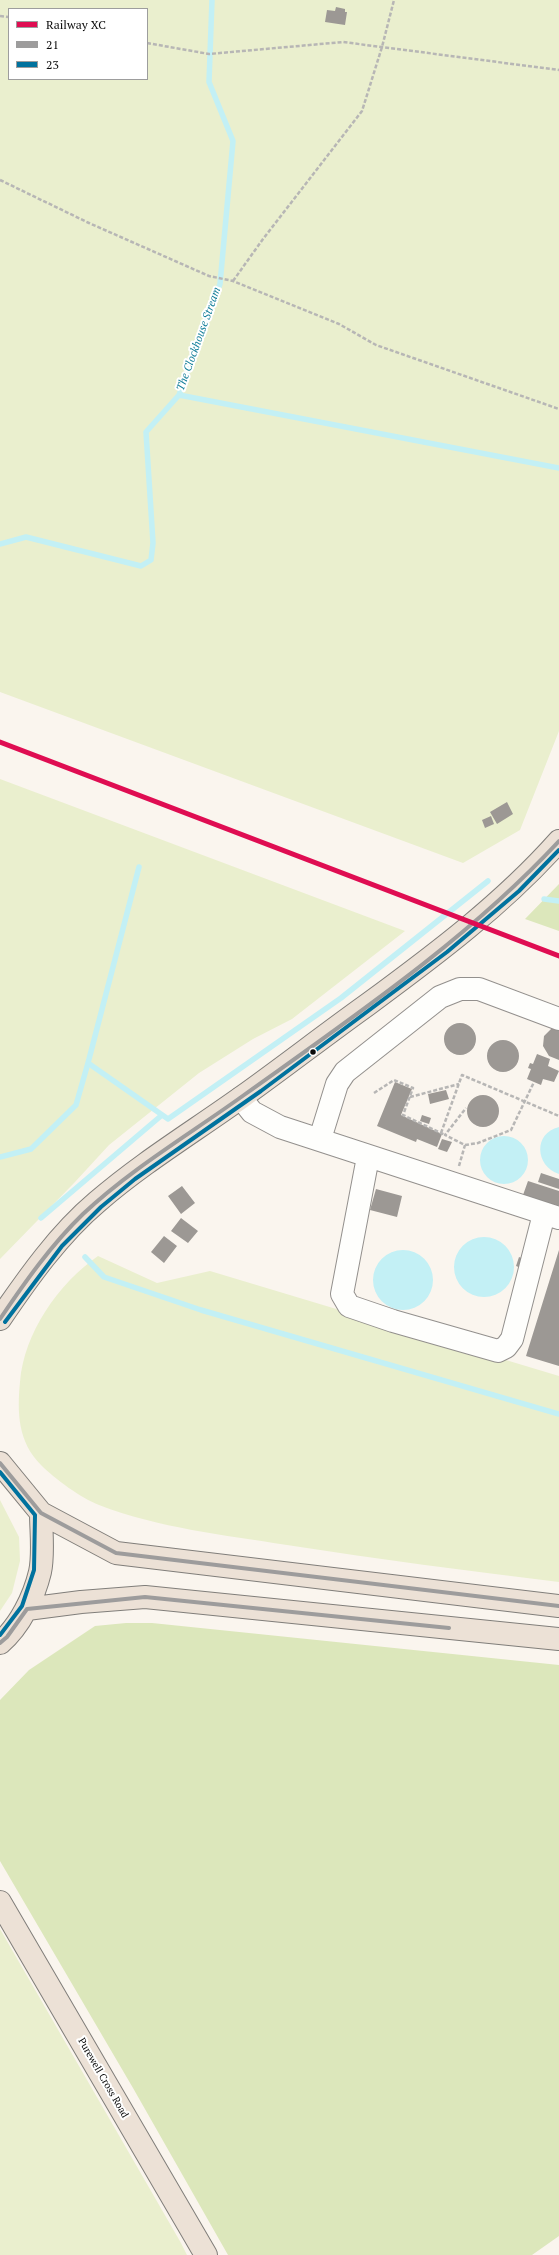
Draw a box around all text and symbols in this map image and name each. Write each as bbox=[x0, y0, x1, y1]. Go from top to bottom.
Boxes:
legend bbox=[8, 8, 148, 80]
text: Railway XC bbox=[46, 17, 106, 32]
text: 21 bbox=[46, 37, 59, 52]
text: 23 bbox=[46, 57, 59, 72]
water label: The Clockhouse Stream bbox=[174, 285, 224, 393]
unlabelled marker bbox=[308, 1047, 318, 1057]
street label: Purewell Cross Road bbox=[75, 2036, 131, 2120]

